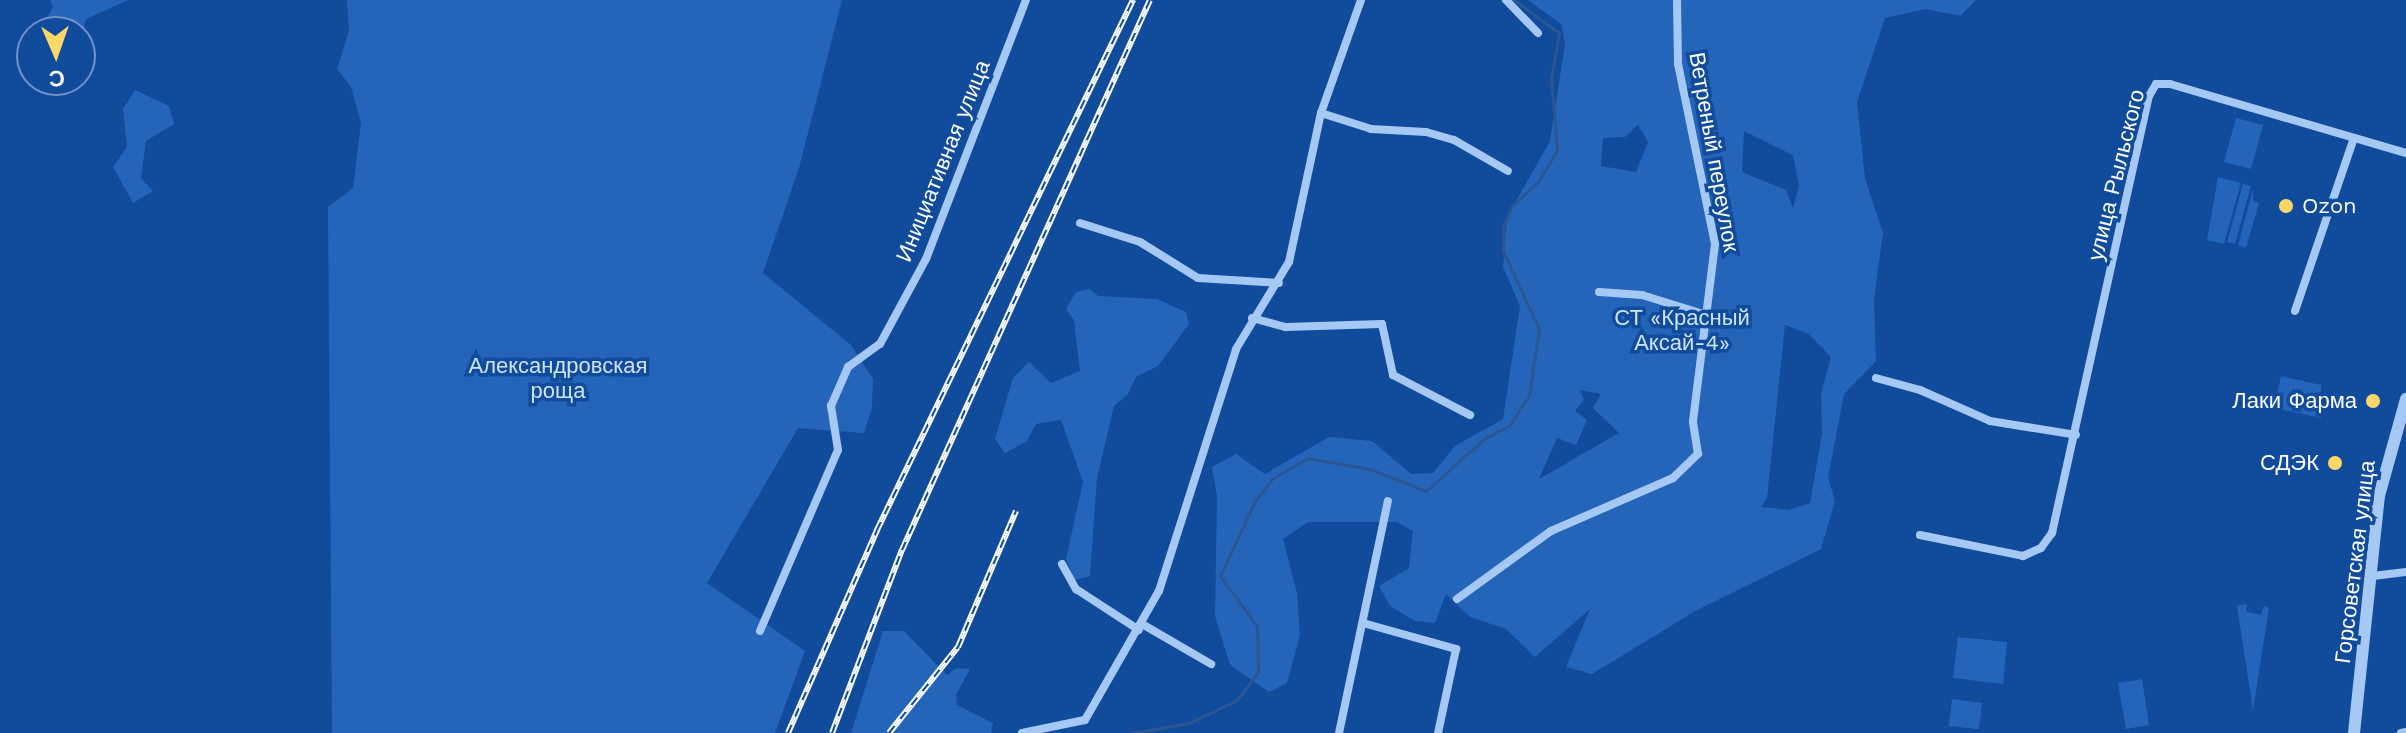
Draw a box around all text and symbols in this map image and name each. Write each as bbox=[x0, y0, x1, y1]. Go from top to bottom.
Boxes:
north arrow bbox=[16, 16, 96, 96]
street label: Ветреный переулок bbox=[1683, 50, 1745, 254]
street label: Инициативная улица bbox=[890, 56, 996, 266]
text: С bbox=[48, 66, 65, 91]
street label: улица Рыльского bbox=[2082, 87, 2150, 263]
place label: Ozon bbox=[2302, 193, 2357, 219]
marker: Ozon bbox=[2277, 197, 2295, 215]
park label: СТ «Красный Аксай-4» bbox=[1614, 304, 1750, 356]
park label: Александровская роща bbox=[468, 352, 648, 404]
place label: Лаки Фарма bbox=[2232, 388, 2357, 414]
marker: Лаки Фарма bbox=[2364, 392, 2382, 410]
place label: СДЭК bbox=[2260, 450, 2319, 476]
marker: СДЭК bbox=[2326, 454, 2344, 472]
street label: Горсоветская улица bbox=[2329, 459, 2381, 665]

